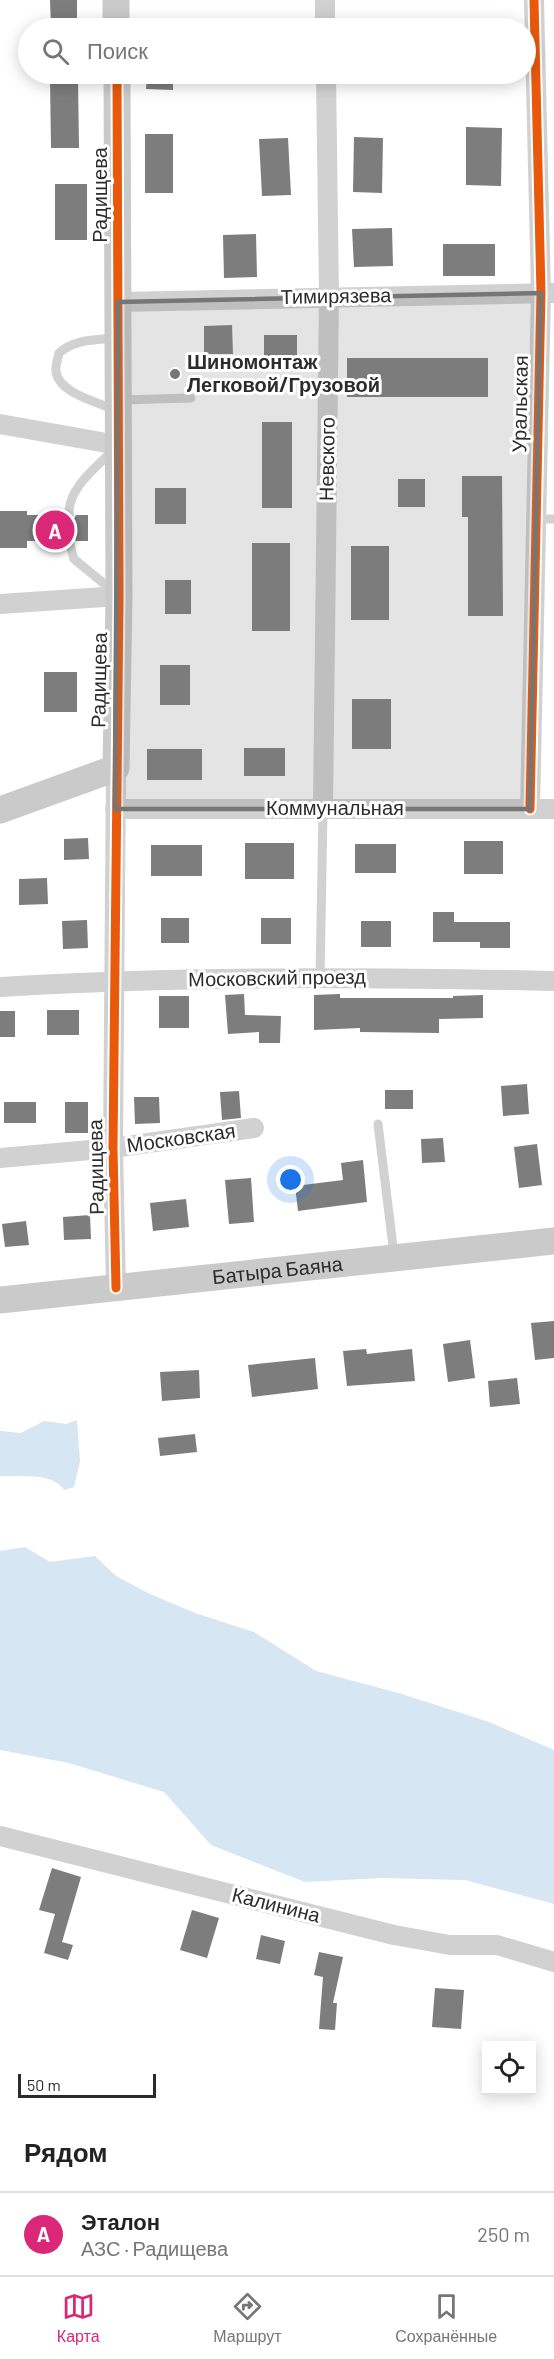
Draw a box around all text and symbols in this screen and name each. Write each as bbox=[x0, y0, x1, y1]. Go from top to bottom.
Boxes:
search box bbox=[18, 18, 536, 84]
icon: search bbox=[39, 35, 72, 68]
text: Поиск bbox=[87, 37, 148, 63]
street label: Радищева bbox=[87, 146, 111, 243]
street label: Тимирязева bbox=[280, 282, 392, 308]
place label: Шиномонтаж Легковой/Грузовой bbox=[187, 349, 380, 396]
street label: Уральская bbox=[506, 355, 532, 453]
marker: Шиномонтаж Легковой/Грузовой bbox=[168, 367, 182, 381]
street label: Невского bbox=[313, 417, 339, 501]
pin: A bbox=[36, 508, 74, 552]
street label: Радищева bbox=[85, 631, 111, 728]
street label: Коммунальная bbox=[266, 795, 404, 819]
street label: Московский проезд bbox=[188, 963, 366, 991]
street label: Московская bbox=[125, 1117, 237, 1157]
street label: Радищева bbox=[82, 1118, 108, 1215]
your location bbox=[276, 1165, 305, 1194]
street label: Батыра Баяна bbox=[211, 1251, 345, 1288]
street label: Калинина bbox=[230, 1881, 324, 1927]
map controls bbox=[482, 2041, 536, 2095]
button: locate bbox=[482, 2041, 536, 2095]
scale bar bbox=[18, 2071, 156, 2098]
text: 50 m bbox=[27, 2075, 61, 2094]
text: Рядом bbox=[24, 2136, 107, 2167]
text: Эталон bbox=[81, 2208, 160, 2234]
text: A bbox=[37, 2222, 50, 2246]
text: 250 m bbox=[477, 2222, 530, 2246]
text: АЗС · Радищева bbox=[81, 2236, 228, 2260]
tab: Карта bbox=[57, 2290, 100, 2346]
tab: Маршрут bbox=[213, 2290, 282, 2346]
tab: Сохранённые bbox=[395, 2290, 497, 2346]

